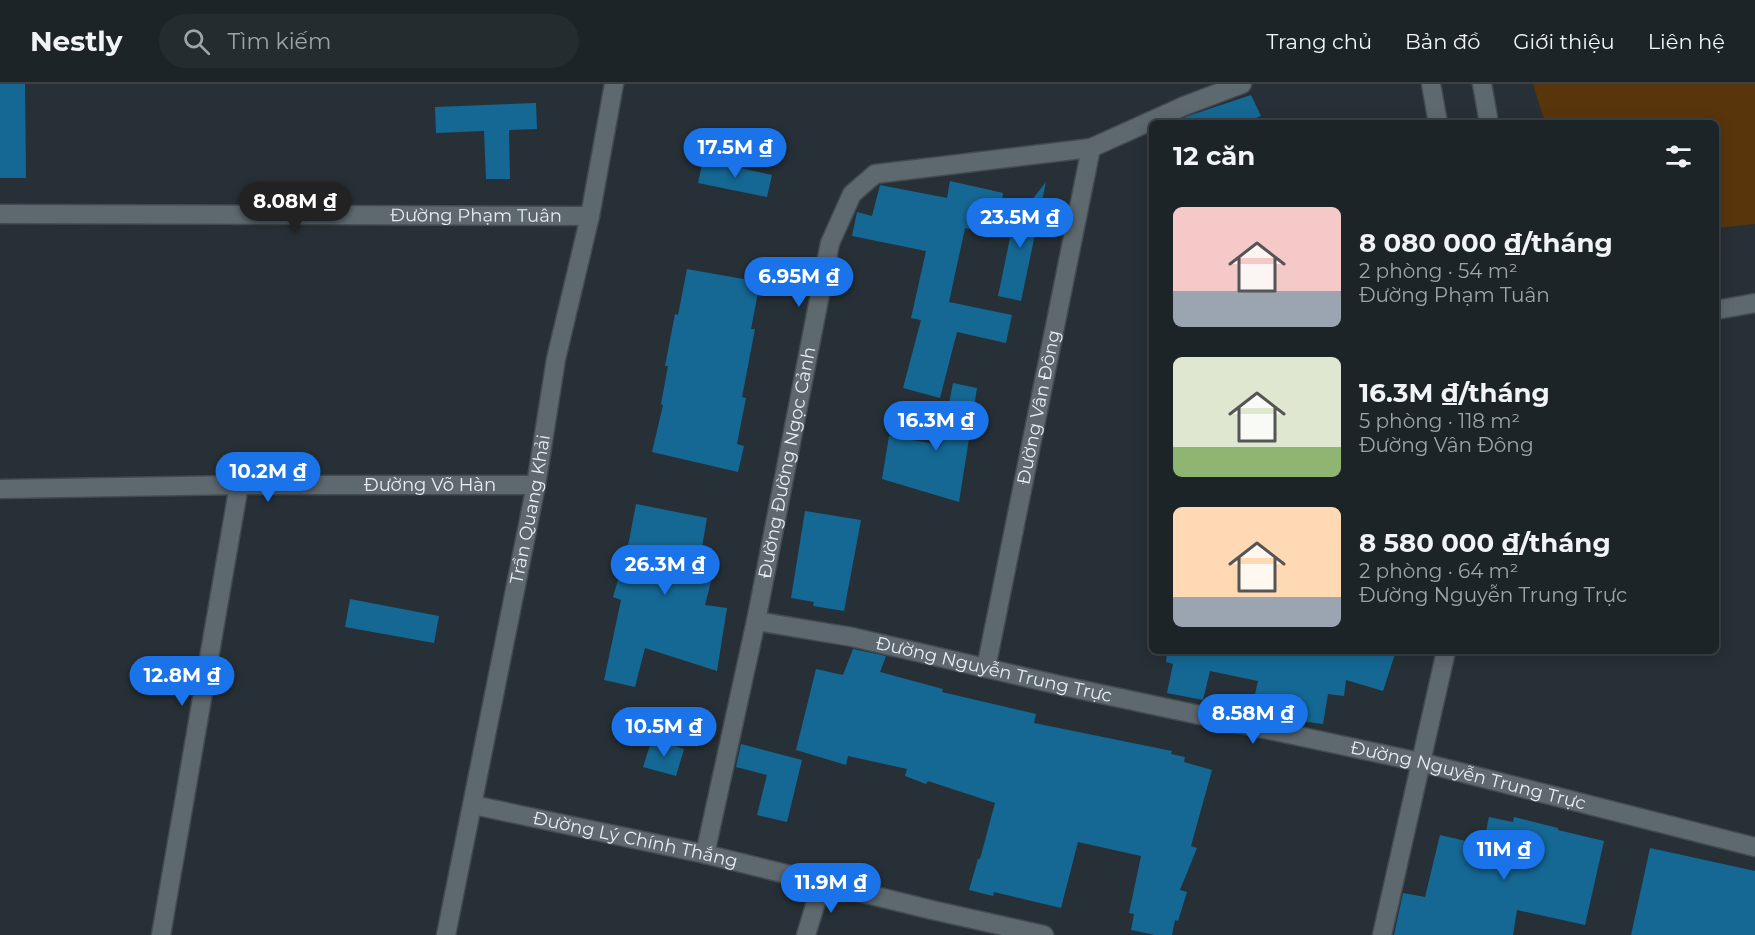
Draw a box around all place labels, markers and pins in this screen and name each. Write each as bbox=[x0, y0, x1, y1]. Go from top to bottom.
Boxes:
pin: 17.5M ₫ bbox=[680, 128, 790, 179]
pin: 8.08M ₫ bbox=[240, 182, 350, 233]
pin: 23.5M ₫ bbox=[965, 198, 1075, 249]
pin: 6.95M ₫ bbox=[744, 257, 854, 308]
pin: 16.3M ₫ bbox=[881, 401, 991, 452]
pin: 10.2M ₫ bbox=[213, 452, 323, 503]
pin: 26.3M ₫ bbox=[610, 545, 720, 596]
pin: 12.8M ₫ bbox=[127, 656, 237, 707]
pin: 8.58M ₫ bbox=[1198, 694, 1308, 745]
pin: 10.5M ₫ bbox=[609, 707, 719, 758]
pin: 11M ₫ bbox=[1462, 830, 1546, 881]
pin: 11.9M ₫ bbox=[776, 863, 886, 914]

